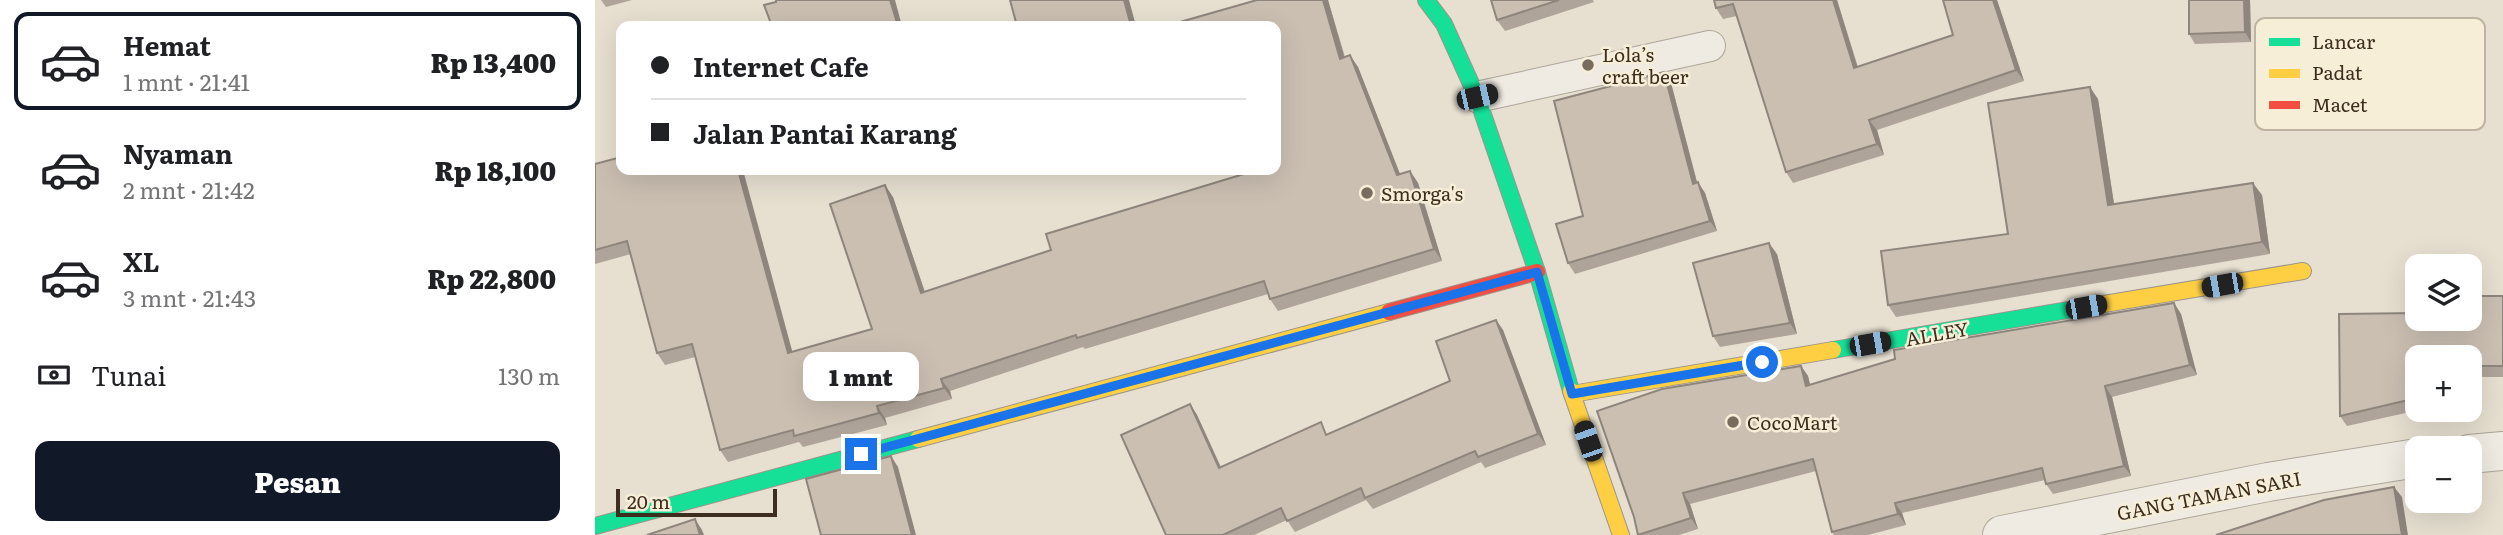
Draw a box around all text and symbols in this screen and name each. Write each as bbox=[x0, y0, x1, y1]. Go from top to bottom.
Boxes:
legend bbox=[2255, 18, 2485, 130]
text: Hemat bbox=[123, 25, 211, 64]
text: Lancar bbox=[2312, 27, 2375, 55]
icon: car bbox=[39, 30, 102, 93]
place label: Lola’s craft beer bbox=[1602, 40, 1689, 90]
text: Rp 13,400 bbox=[431, 42, 556, 81]
text: Internet Cafe bbox=[693, 46, 869, 85]
marker: Lola’s craft beer bbox=[1580, 57, 1596, 73]
text: Padat bbox=[2312, 58, 2363, 86]
text: 1 mnt · 21:41 bbox=[123, 64, 250, 98]
car bbox=[1455, 82, 1500, 112]
text: Macet bbox=[2312, 90, 2368, 118]
text: Jalan Pantai Karang bbox=[693, 113, 957, 152]
text: Nyaman bbox=[123, 133, 233, 172]
icon: car bbox=[39, 138, 102, 201]
text: Rp 18,100 bbox=[434, 150, 556, 189]
text: 2 mnt · 21:42 bbox=[123, 172, 255, 206]
place label: Smorga's bbox=[1381, 179, 1463, 207]
marker: Smorga's bbox=[1359, 185, 1375, 201]
text: XL bbox=[123, 241, 160, 280]
icon: car bbox=[39, 246, 102, 309]
map controls bbox=[2405, 254, 2482, 513]
button: layers bbox=[2405, 254, 2482, 331]
text: Rp 22,800 bbox=[427, 258, 556, 297]
car bbox=[2200, 271, 2245, 299]
text: 3 mnt · 21:43 bbox=[123, 280, 256, 314]
car bbox=[2064, 293, 2109, 321]
street label: ALLEY bbox=[1903, 314, 1971, 352]
car bbox=[1848, 330, 1893, 358]
button: + bbox=[2405, 345, 2482, 422]
route start bbox=[1746, 346, 1778, 378]
callout: 1 mnt bbox=[803, 352, 919, 402]
text: Tunai bbox=[91, 355, 166, 394]
icon: cash bbox=[35, 356, 73, 394]
text: 130 m bbox=[498, 358, 560, 392]
text: 1 mnt bbox=[829, 359, 893, 393]
place label: CocoMart bbox=[1747, 408, 1838, 436]
marker: CocoMart bbox=[1725, 414, 1741, 430]
car bbox=[1572, 418, 1605, 464]
button: − bbox=[2405, 436, 2482, 513]
route end bbox=[845, 438, 877, 470]
button: Pesan bbox=[35, 441, 560, 521]
street label: GANG TAMAN SARI bbox=[2114, 463, 2304, 527]
scale bar bbox=[616, 486, 777, 518]
text: 20 m bbox=[627, 487, 670, 515]

